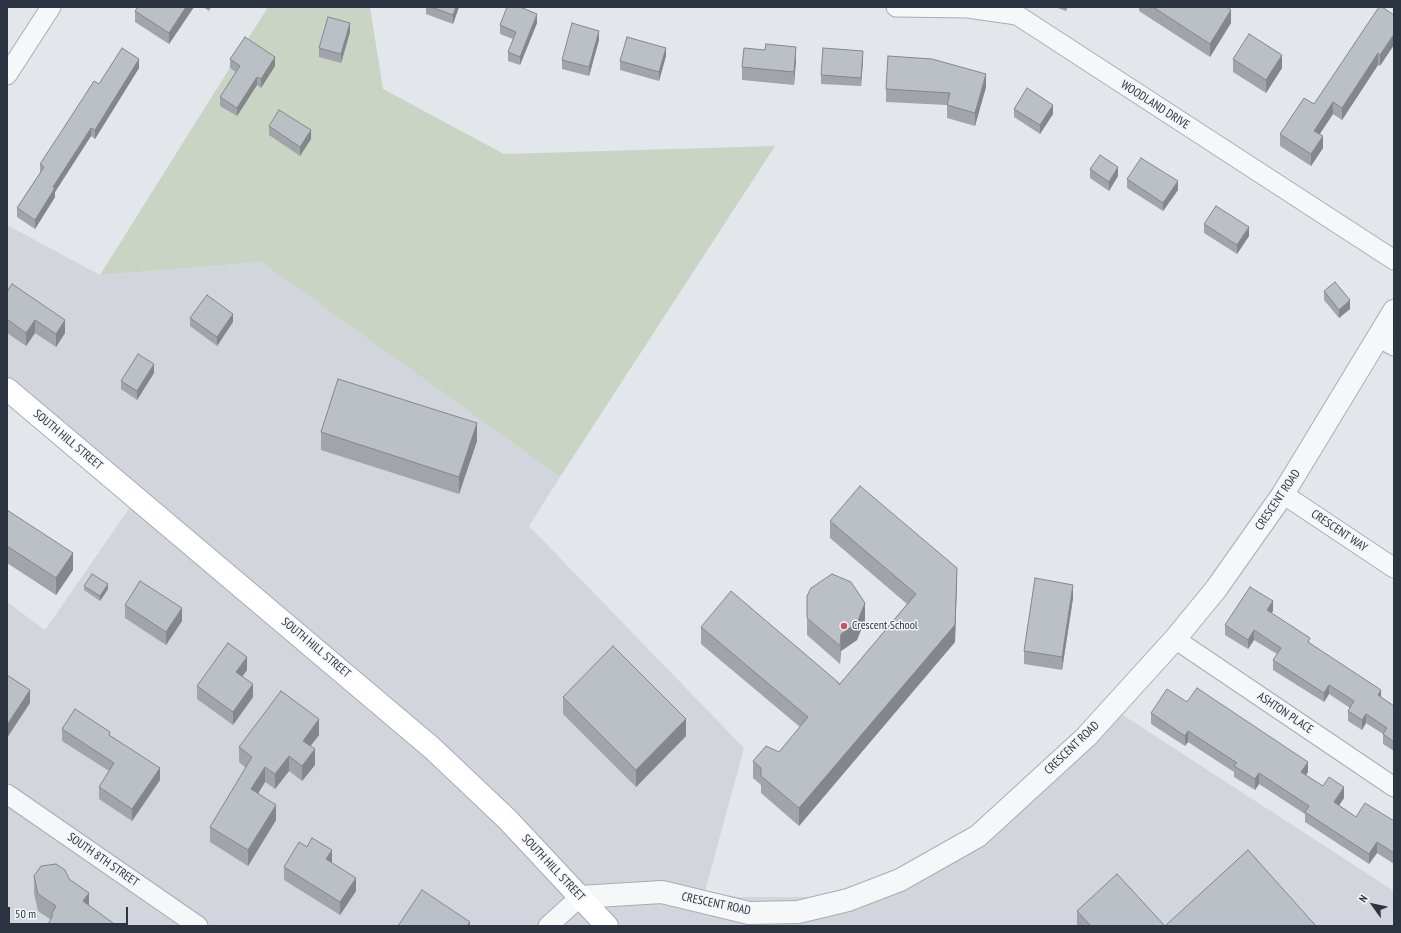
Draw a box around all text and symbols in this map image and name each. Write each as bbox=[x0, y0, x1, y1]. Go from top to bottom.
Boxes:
street label: WOODLAND DRIVE bbox=[1118, 77, 1192, 133]
street label: SOUTH HILL STREET bbox=[30, 407, 106, 473]
street label: CRESCENT ROAD bbox=[1252, 467, 1304, 533]
street label: CRESCENT WAY bbox=[1308, 507, 1370, 555]
street label: SOUTH HILL STREET bbox=[278, 615, 354, 681]
place label: Crescent School bbox=[852, 619, 918, 633]
marker: Crescent School bbox=[839, 621, 849, 631]
street label: ASHTON PLACE bbox=[1254, 689, 1316, 737]
street label: CRESCENT ROAD bbox=[1042, 718, 1102, 778]
street label: SOUTH 8TH STREET bbox=[64, 830, 142, 890]
street label: SOUTH HILL STREET bbox=[518, 832, 588, 904]
north arrow bbox=[1353, 885, 1393, 925]
street label: CRESCENT ROAD bbox=[680, 890, 752, 918]
text: N bbox=[1355, 892, 1370, 905]
scale bar bbox=[10, 899, 130, 925]
text: 50 m bbox=[15, 906, 36, 921]

